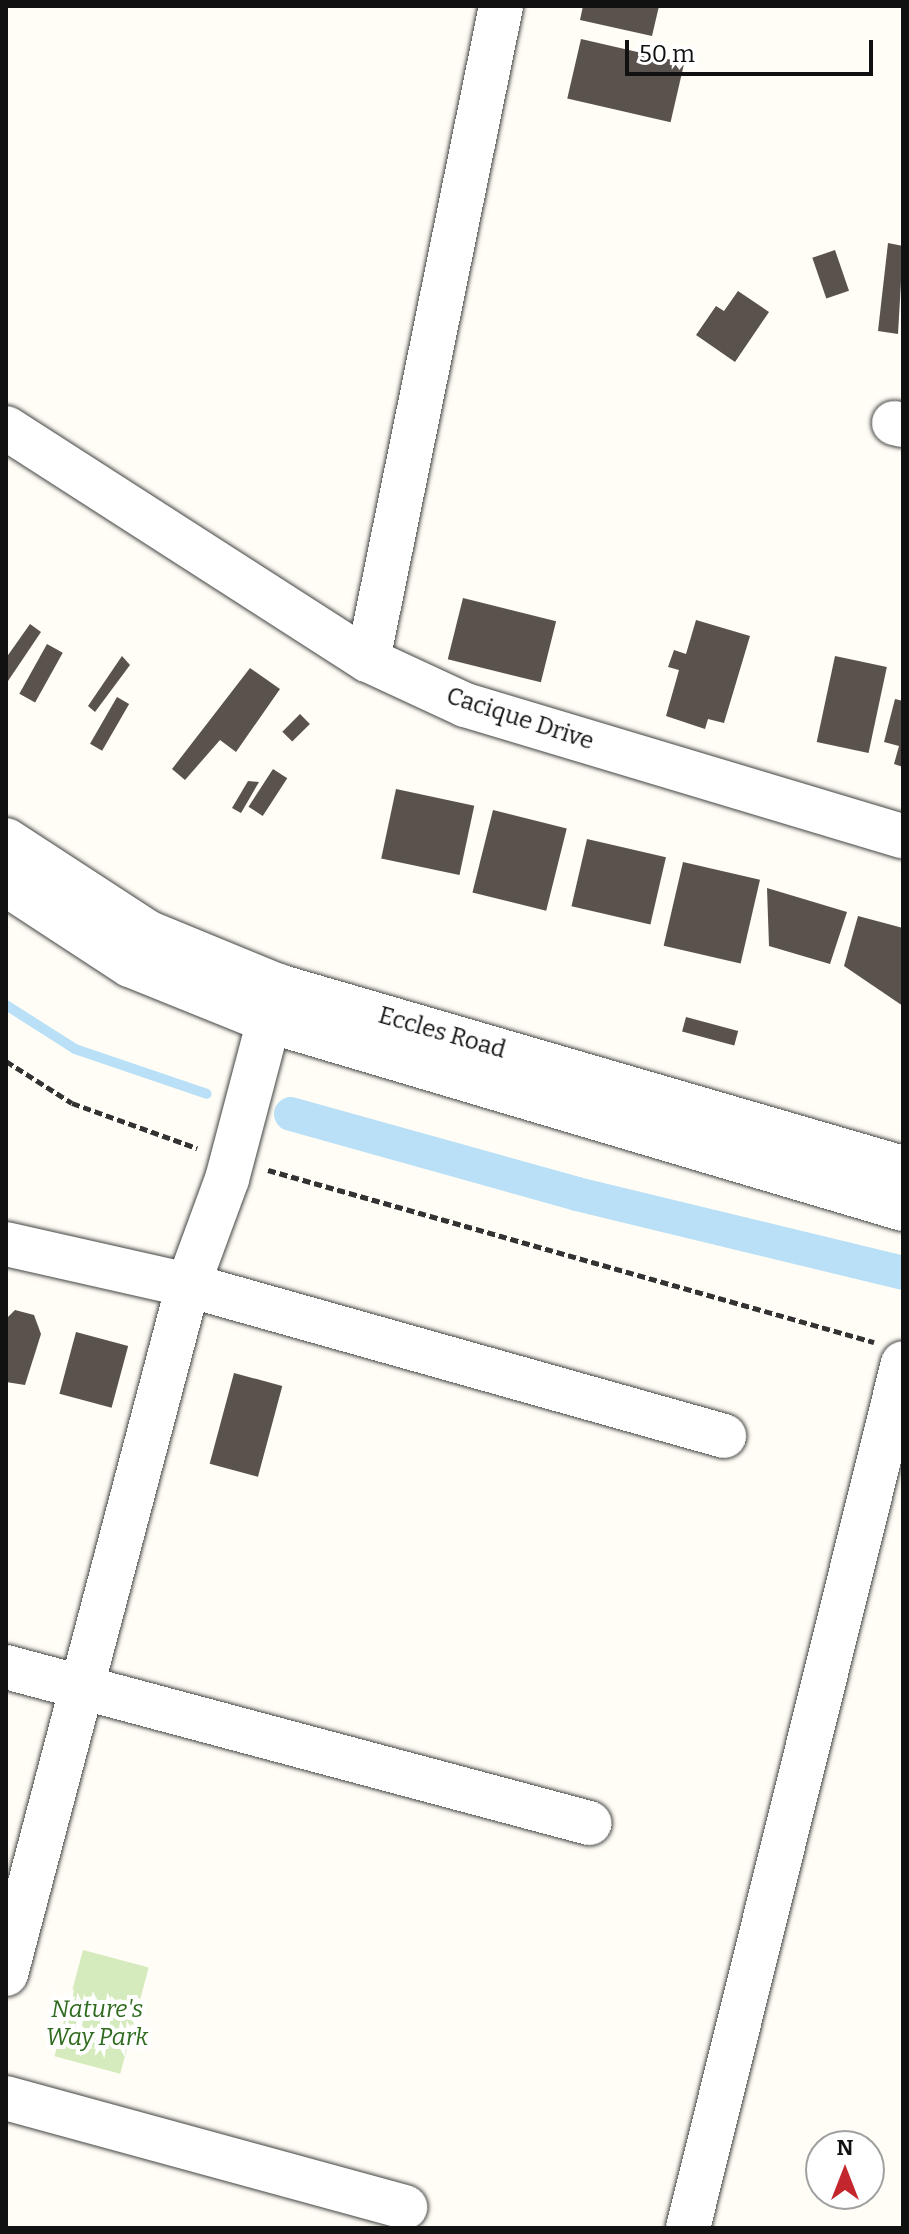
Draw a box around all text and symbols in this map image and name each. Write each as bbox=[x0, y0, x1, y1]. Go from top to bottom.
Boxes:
scale bar bbox=[629, 24, 877, 74]
text: 50 m bbox=[639, 40, 695, 68]
street label: Cacique Drive bbox=[443, 682, 597, 756]
street label: Eccles Road bbox=[375, 1001, 509, 1065]
park label: Nature's Way Park bbox=[46, 1996, 148, 2052]
north arrow bbox=[805, 2130, 885, 2210]
text: N bbox=[837, 2134, 853, 2161]

